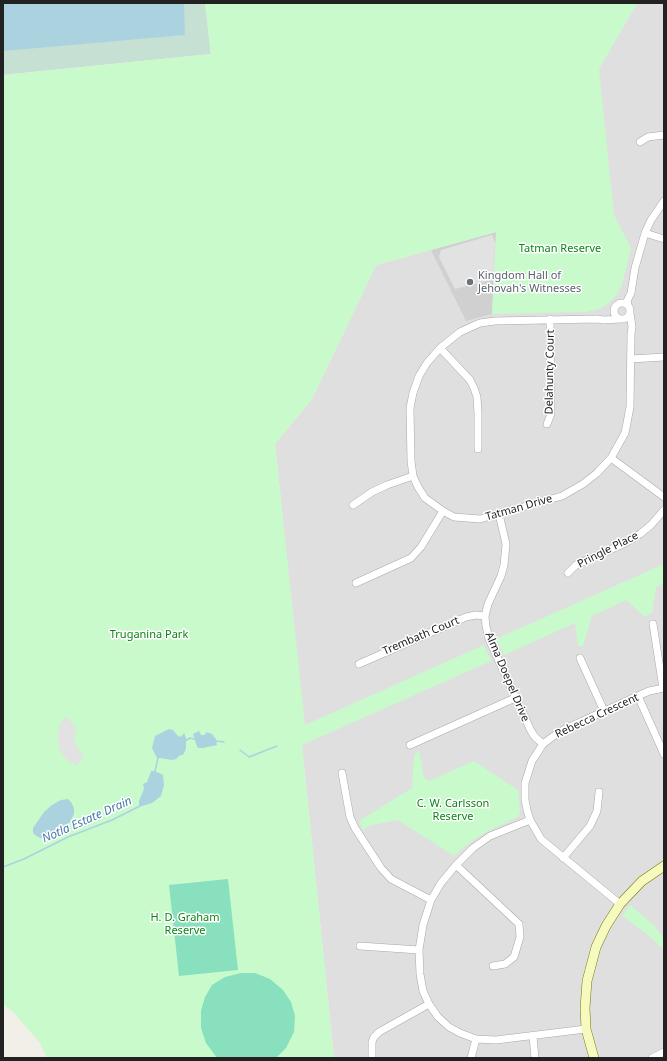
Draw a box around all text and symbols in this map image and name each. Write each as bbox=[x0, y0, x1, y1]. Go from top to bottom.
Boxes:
park label: Tatman Reserve bbox=[519, 242, 601, 256]
place label: Kingdom Hall of Jehovah's Witnesses bbox=[478, 269, 581, 295]
marker: Kingdom Hall of Jehovah's Witnesses bbox=[465, 277, 475, 287]
street label: Delahunty Court bbox=[543, 329, 557, 415]
street label: Tatman Drive bbox=[484, 492, 554, 524]
street label: Pringle Place bbox=[575, 529, 641, 571]
street label: Trembath Court bbox=[381, 614, 461, 658]
park label: Truganina Park bbox=[110, 628, 188, 642]
street label: Alma Doepel Drive bbox=[482, 630, 532, 724]
street label: Rebecca Crescent bbox=[553, 691, 641, 741]
water label: Notla Estate Drain bbox=[40, 794, 134, 846]
park label: C. W. Carlsson Reserve bbox=[417, 797, 489, 823]
park label: H. D. Graham Reserve bbox=[150, 911, 220, 937]

